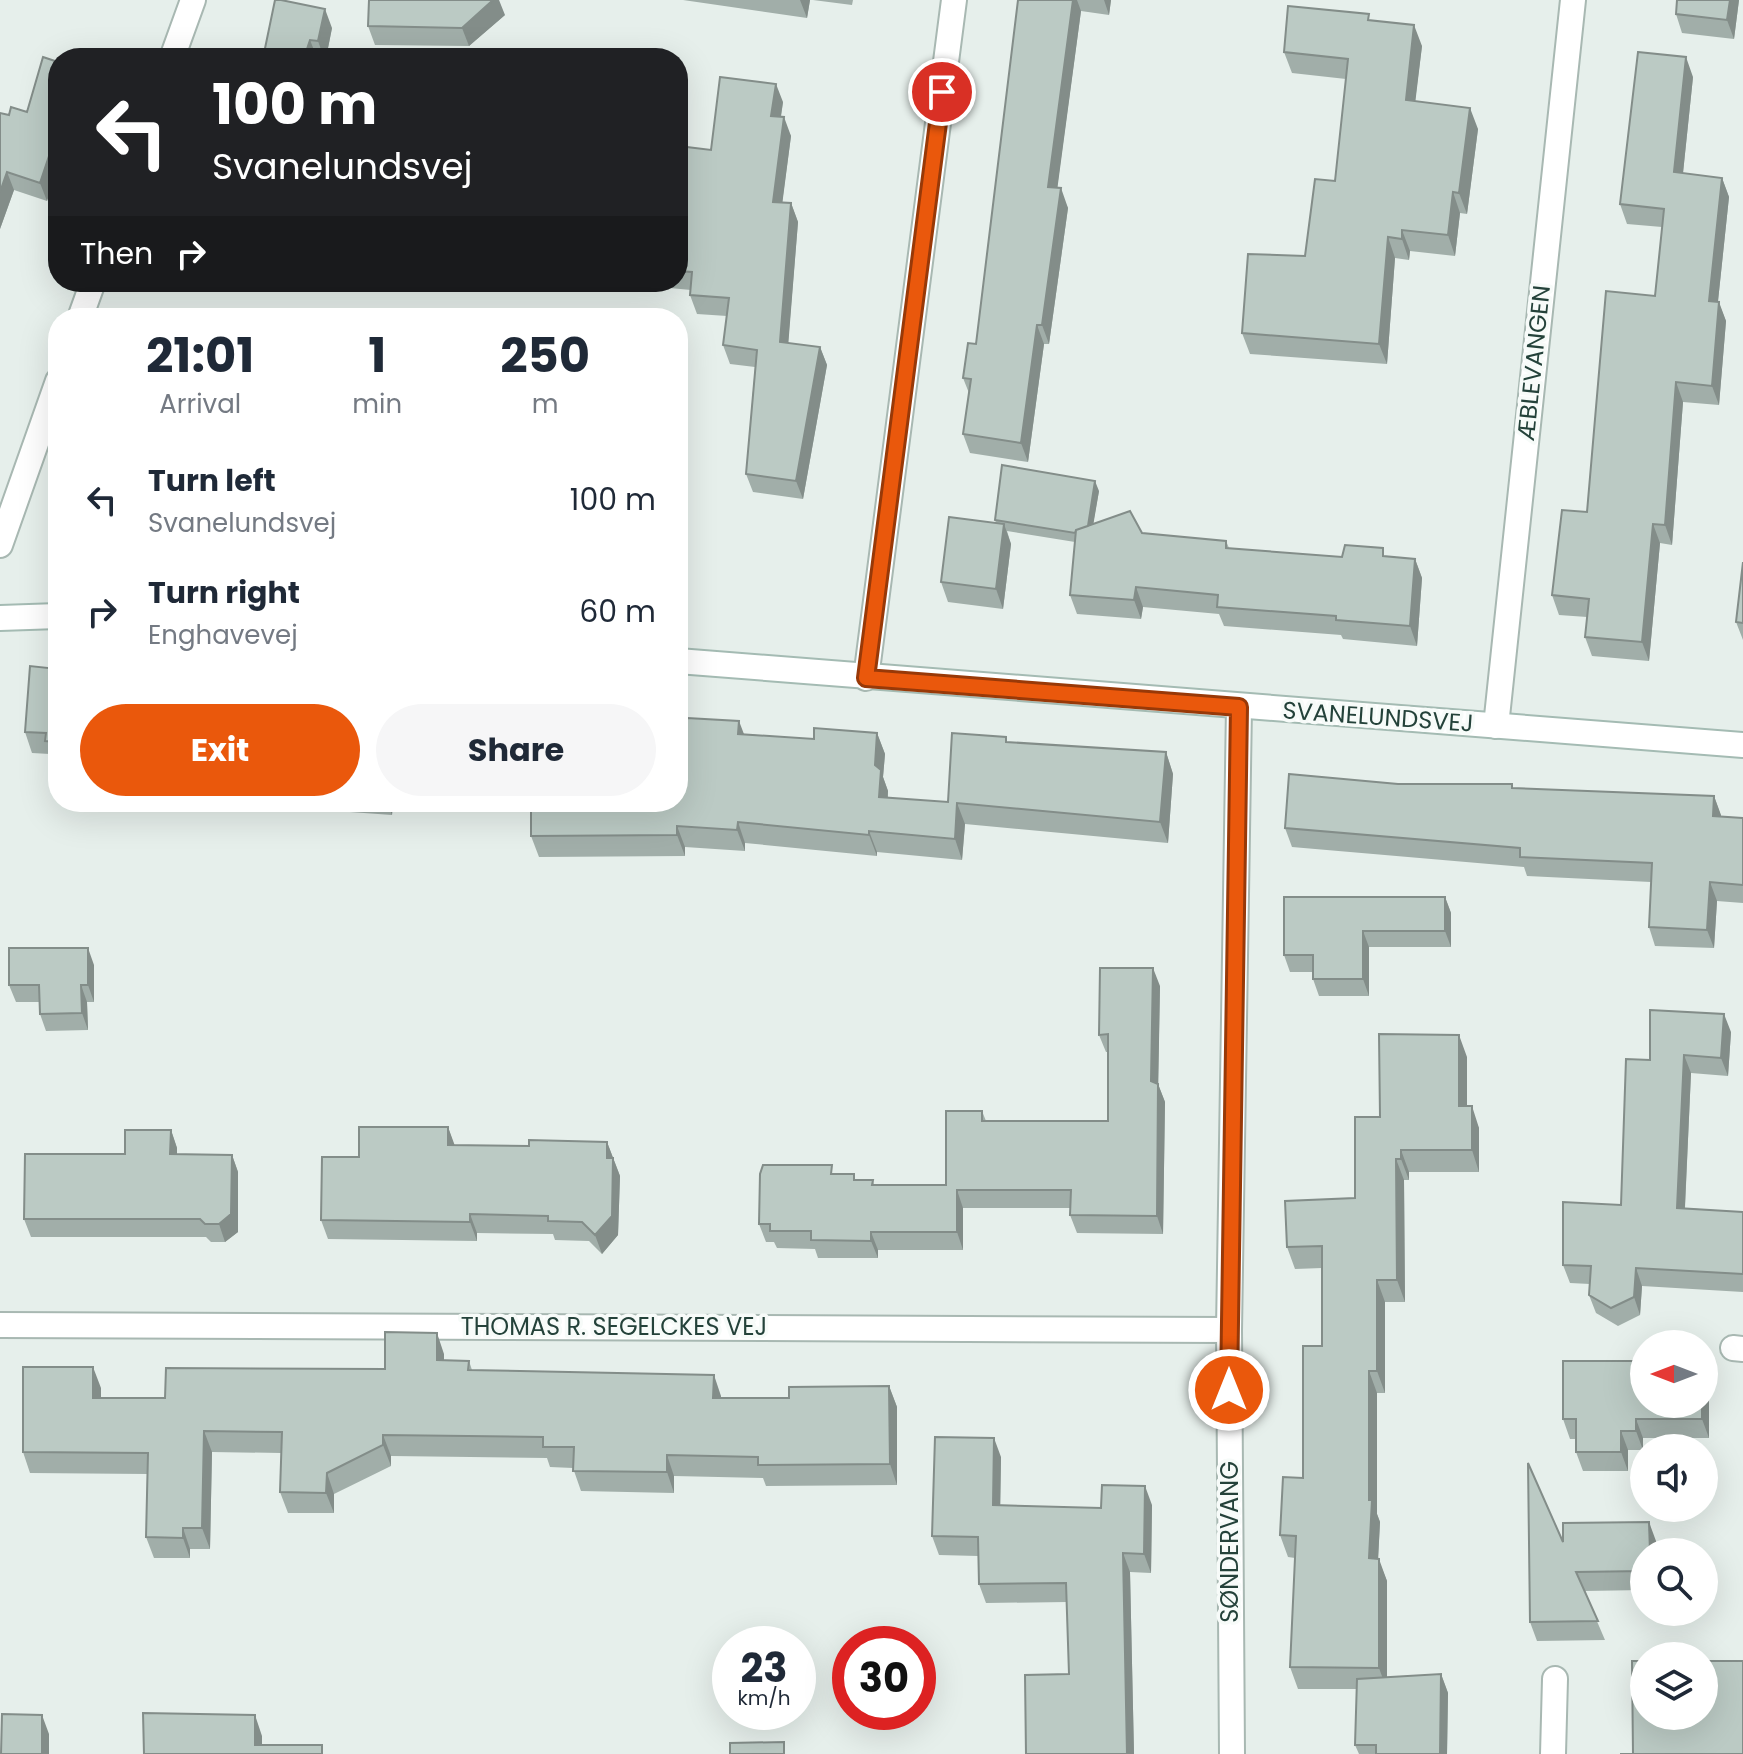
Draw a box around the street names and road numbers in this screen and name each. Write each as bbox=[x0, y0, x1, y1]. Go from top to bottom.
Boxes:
street label: ÆBLEVANGEN bbox=[1509, 284, 1558, 442]
street label: SVANELUNDSVEJ bbox=[1281, 693, 1475, 740]
street label: THOMAS R. SEGELCKES VEJ bbox=[461, 1310, 767, 1343]
street label: SØNDERVANG bbox=[1213, 1461, 1246, 1623]

